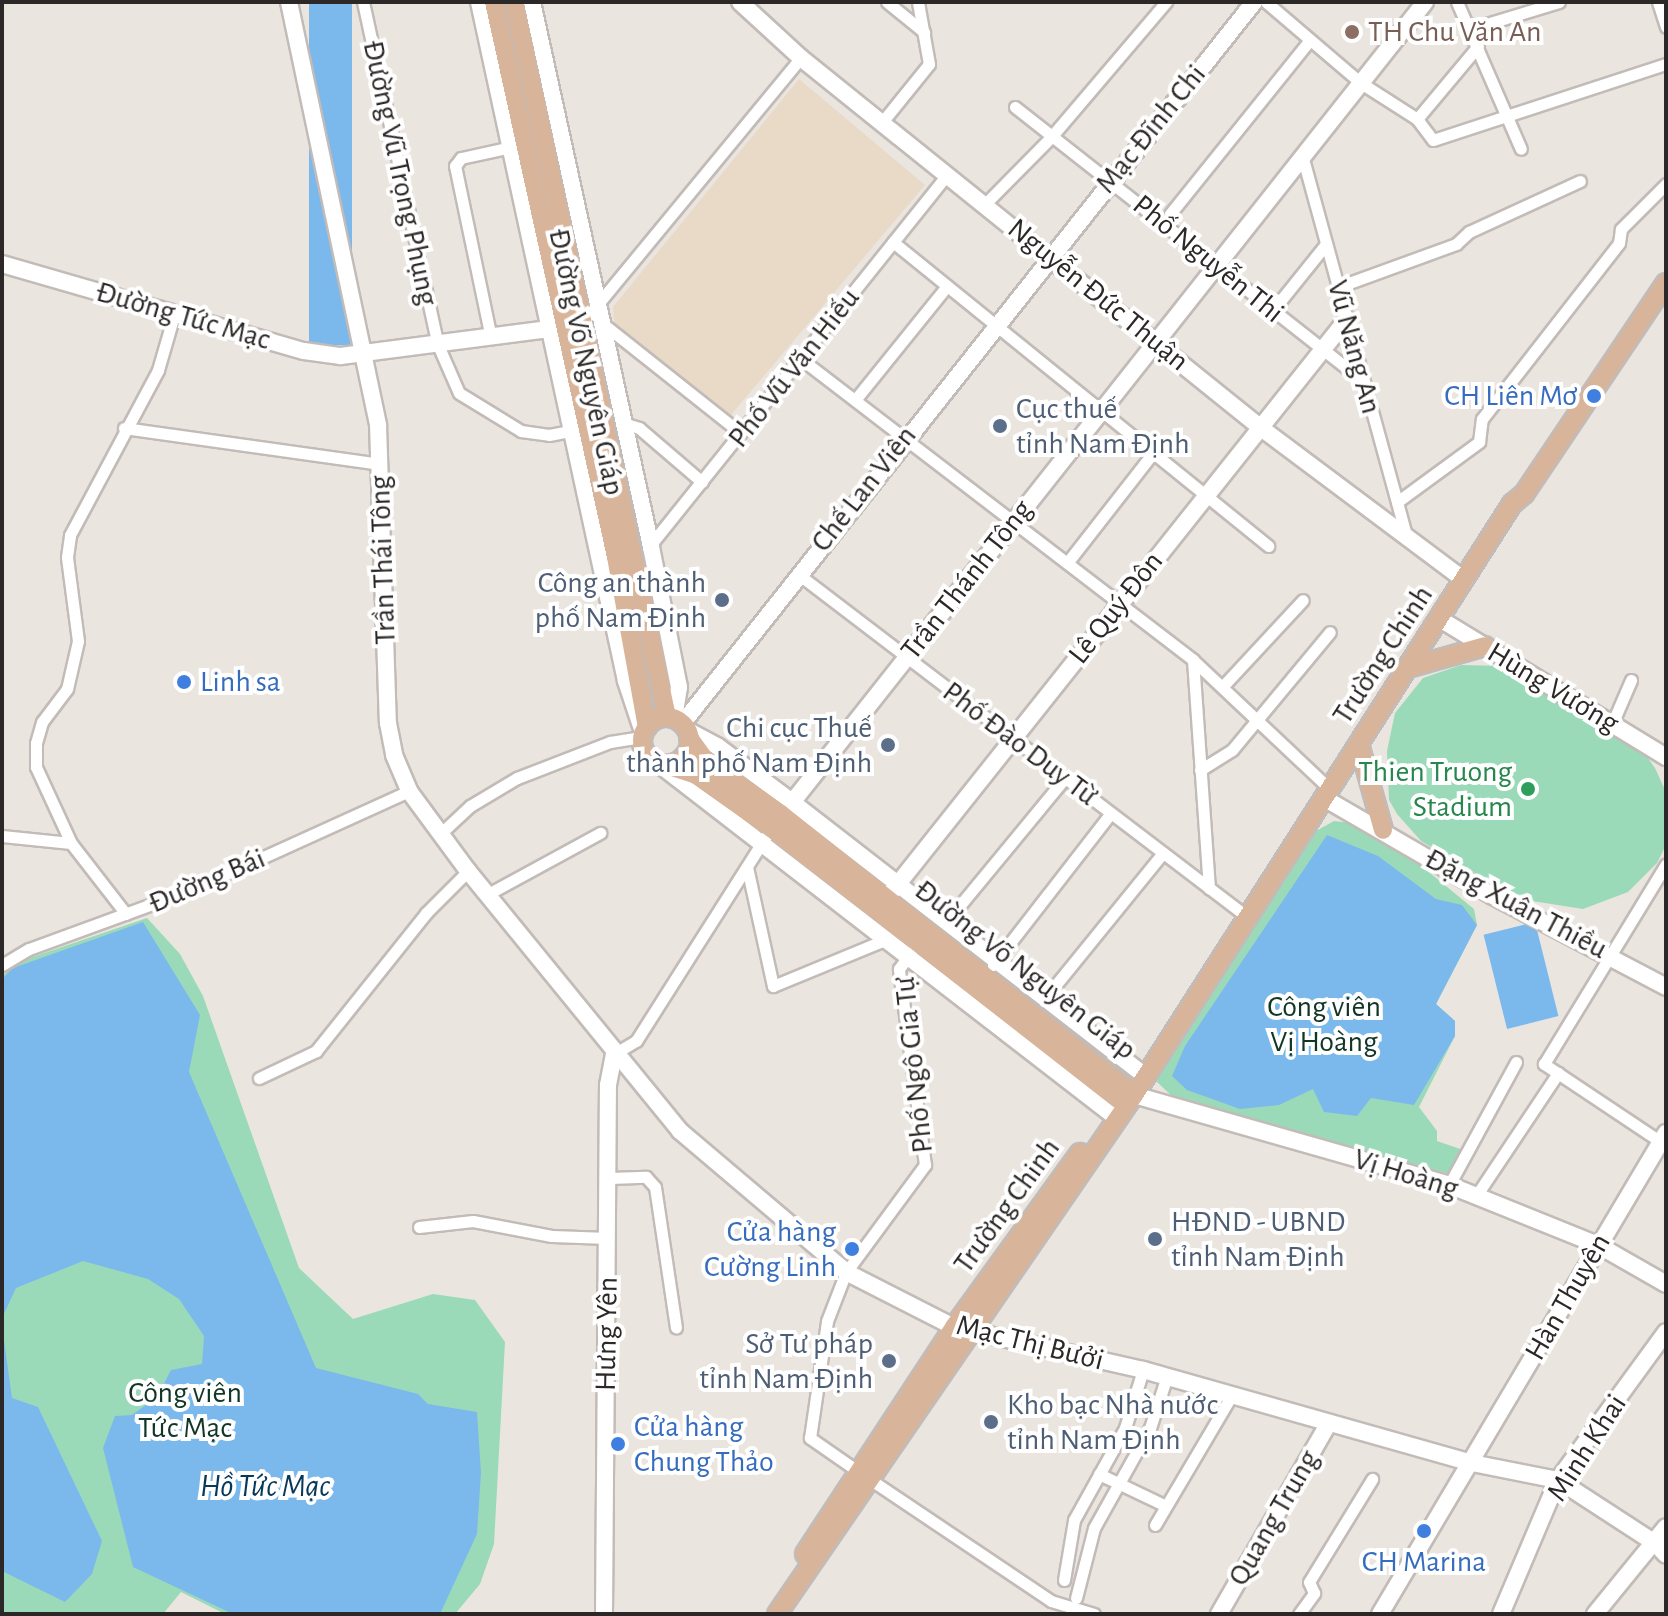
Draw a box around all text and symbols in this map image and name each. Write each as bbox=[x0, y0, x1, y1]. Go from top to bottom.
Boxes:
place label: TH Chu Văn An bbox=[1368, 14, 1541, 50]
marker: TH Chu Văn An bbox=[1343, 23, 1361, 41]
street label: Đường Vũ Trọng Phụng bbox=[354, 37, 446, 309]
street label: Mạc Đĩnh Chi bbox=[1088, 57, 1214, 201]
street label: Phố Nguyễn Thi bbox=[1125, 187, 1291, 331]
street label: Nguyễn Đức Thuận bbox=[1000, 211, 1196, 379]
street label: Đường Võ Nguyên Giáp bbox=[540, 225, 632, 499]
street label: Đường Tức Mạc bbox=[92, 274, 274, 358]
street label: Vũ Năng An bbox=[1319, 276, 1389, 418]
street label: Phố Vũ Văn Hiếu bbox=[720, 281, 868, 455]
place label: CH Liên Mơ bbox=[1444, 378, 1578, 414]
marker: CH Liên Mơ bbox=[1585, 387, 1603, 405]
place label: Cục thuế tỉnh Nam Định bbox=[1016, 391, 1190, 462]
marker: Cục thuế tỉnh Nam Định bbox=[991, 417, 1009, 435]
street label: Chế Lan Viên bbox=[804, 419, 924, 559]
street label: Trần Thái Tông bbox=[362, 475, 404, 645]
street label: Trần Thánh Tông bbox=[893, 493, 1041, 667]
street label: Lê Quý Đôn bbox=[1061, 545, 1171, 671]
place label: Công an thành phố Nam Định bbox=[535, 565, 706, 636]
street label: Trường Chinh bbox=[1325, 579, 1441, 731]
marker: Công an thành phố Nam Định bbox=[713, 591, 731, 609]
street label: Hùng Vương bbox=[1481, 635, 1625, 741]
place label: Linh sa bbox=[200, 664, 281, 700]
marker: Linh sa bbox=[175, 673, 193, 691]
street label: Phố Đào Duy Từ bbox=[935, 674, 1105, 814]
place label: Chi cục Thuế thành phố Nam Định bbox=[626, 710, 872, 780]
marker: Chi cục Thuế thành phố Nam Định bbox=[879, 736, 897, 754]
place label: Thien Truong Stadium bbox=[1358, 754, 1512, 824]
marker: Thien Truong Stadium bbox=[1519, 780, 1537, 798]
street label: Đường Bái bbox=[143, 840, 271, 922]
street label: Đặng Xuân Thiều bbox=[1419, 841, 1613, 967]
street label: Đường Võ Nguyên Giáp bbox=[907, 872, 1143, 1068]
street label: Phố Ngô Gia Tự bbox=[887, 975, 941, 1155]
park label: Công viên Vị Hoàng bbox=[1267, 989, 1381, 1060]
street label: Trường Chinh bbox=[946, 1132, 1068, 1280]
street label: Vị Hoàng bbox=[1349, 1141, 1463, 1207]
place label: HĐND - UBND tỉnh Nam Định bbox=[1171, 1204, 1345, 1274]
place label: Cửa hàng Cường Linh bbox=[704, 1214, 836, 1284]
street label: Hàn Thuyên bbox=[1517, 1227, 1619, 1367]
marker: HĐND - UBND tỉnh Nam Định bbox=[1146, 1230, 1164, 1248]
marker: Cửa hàng Cường Linh bbox=[843, 1240, 861, 1258]
street label: Hưng Yên bbox=[588, 1277, 626, 1391]
street label: Mạc Thị Bưởi bbox=[952, 1307, 1108, 1379]
place label: Sở Tư pháp tỉnh Nam Định bbox=[699, 1326, 873, 1396]
marker: Sở Tư pháp tỉnh Nam Định bbox=[880, 1352, 898, 1370]
park label: Công viên Tức Mạc bbox=[128, 1375, 242, 1446]
place label: Kho bạc Nhà nước tỉnh Nam Định bbox=[1007, 1387, 1218, 1458]
street label: Minh Khai bbox=[1539, 1388, 1635, 1508]
place label: Cửa hàng Chung Thảo bbox=[634, 1409, 774, 1480]
marker: Kho bạc Nhà nước tỉnh Nam Định bbox=[982, 1413, 1000, 1431]
marker: Cửa hàng Chung Thảo bbox=[609, 1435, 627, 1453]
street label: Quang Trung bbox=[1221, 1444, 1327, 1592]
water label: Hồ Tức Mạc bbox=[200, 1467, 330, 1505]
marker: CH Marina bbox=[1415, 1522, 1433, 1540]
place label: CH Marina bbox=[1362, 1544, 1486, 1580]

